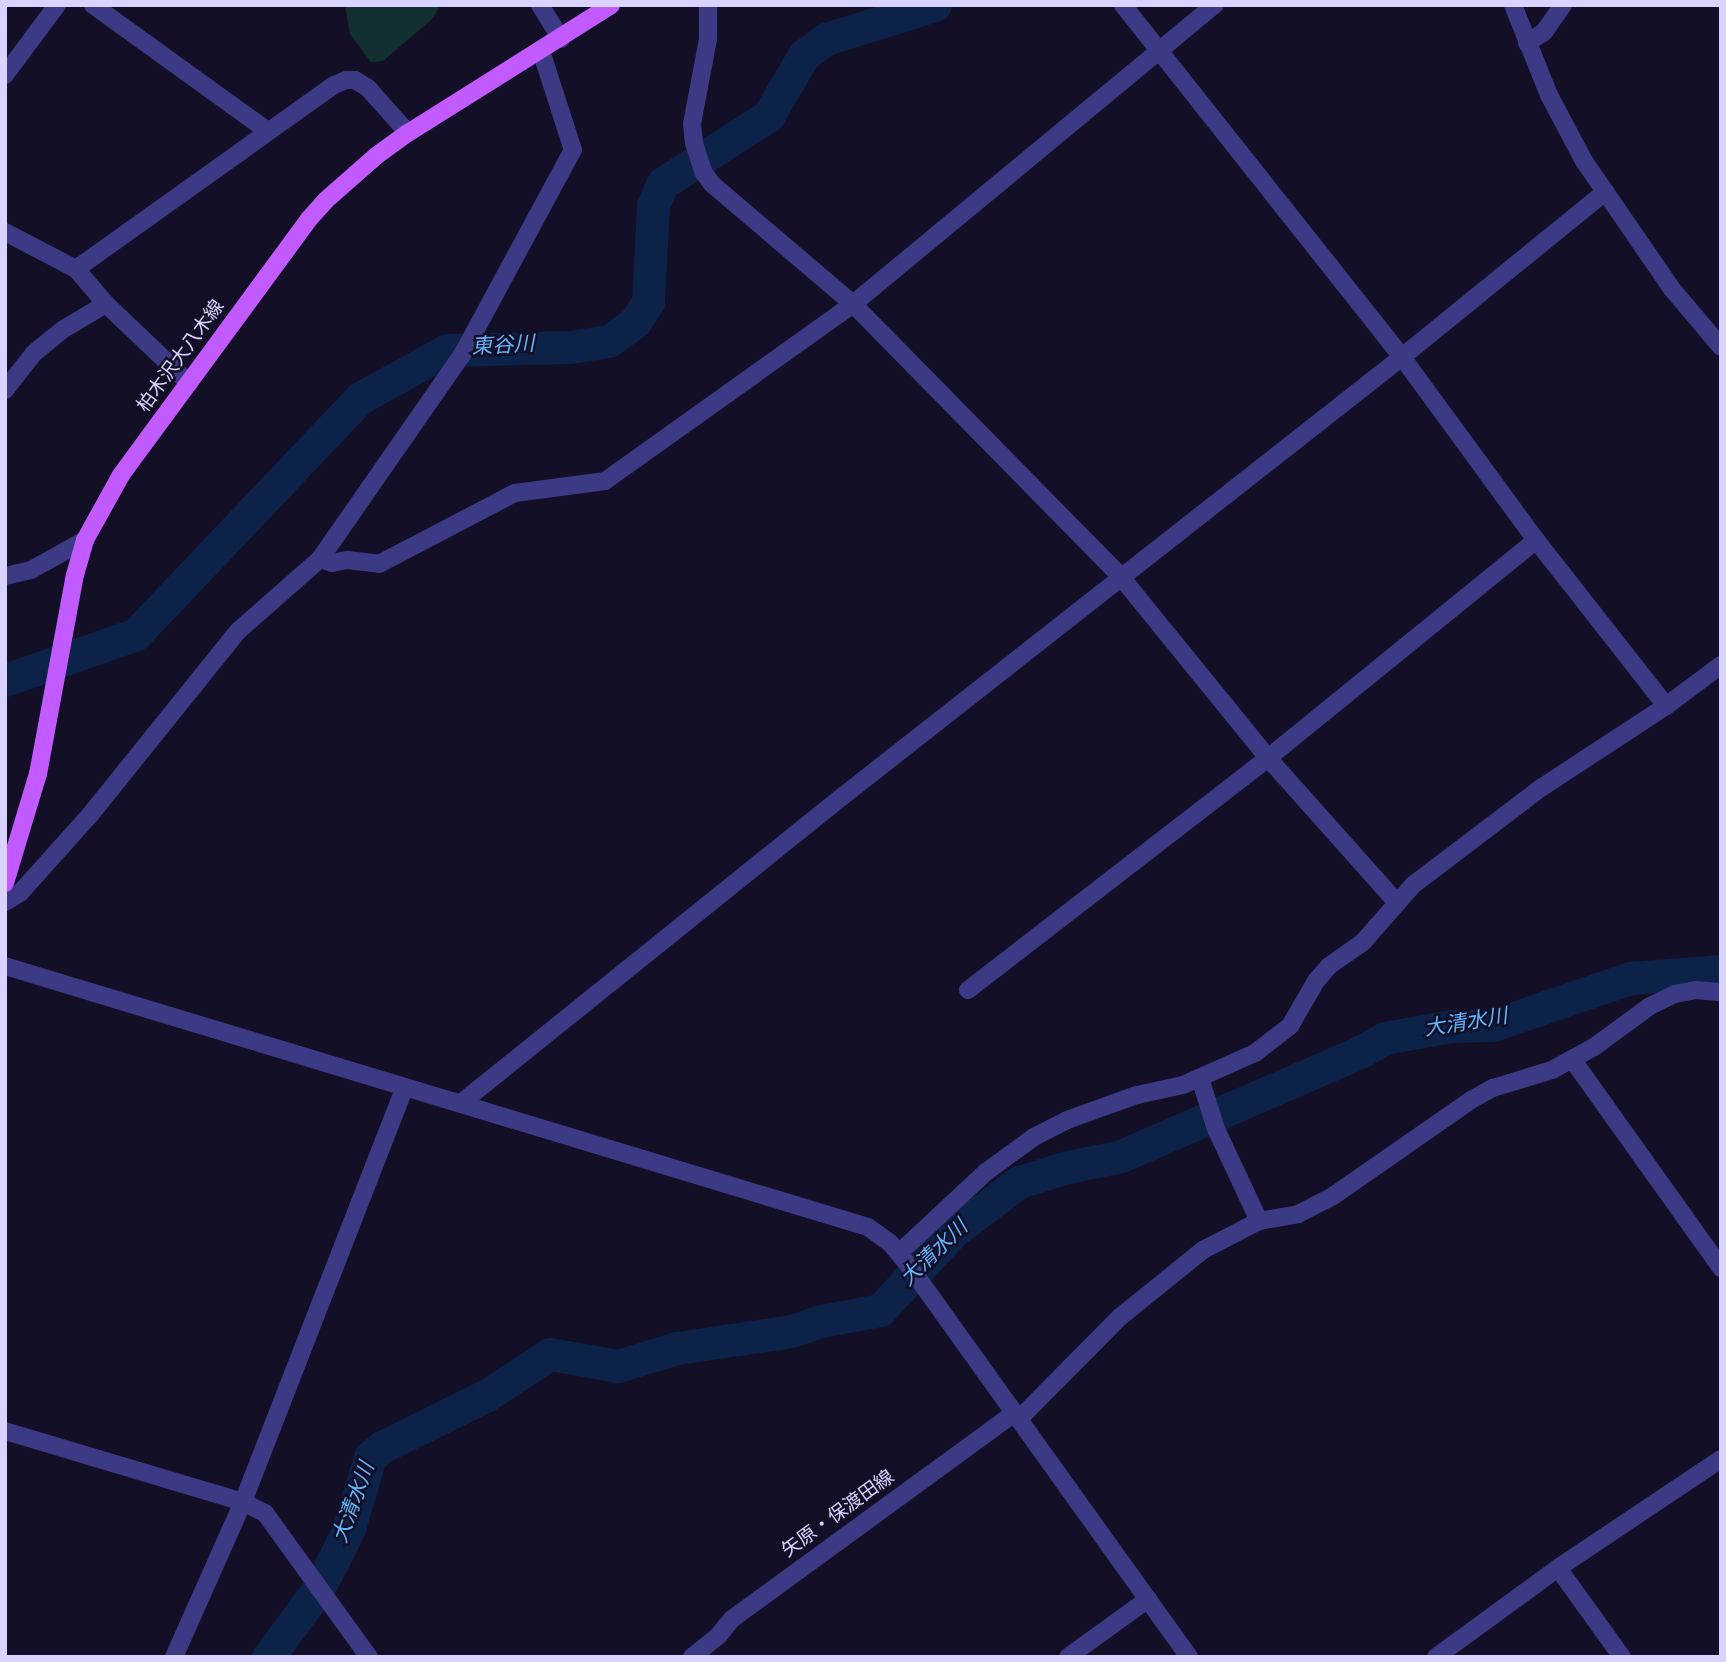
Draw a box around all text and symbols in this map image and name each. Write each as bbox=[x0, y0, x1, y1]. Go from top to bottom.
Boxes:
street label: 柏木沢大八木線 bbox=[134, 296, 230, 418]
water label: 東谷川 bbox=[471, 333, 535, 361]
water label: 大清水川 bbox=[1423, 1005, 1509, 1043]
water label: 大清水川 bbox=[896, 1216, 974, 1292]
water label: 大清水川 bbox=[329, 1459, 381, 1547]
street label: 矢原・保渡田線 bbox=[778, 1467, 900, 1563]

